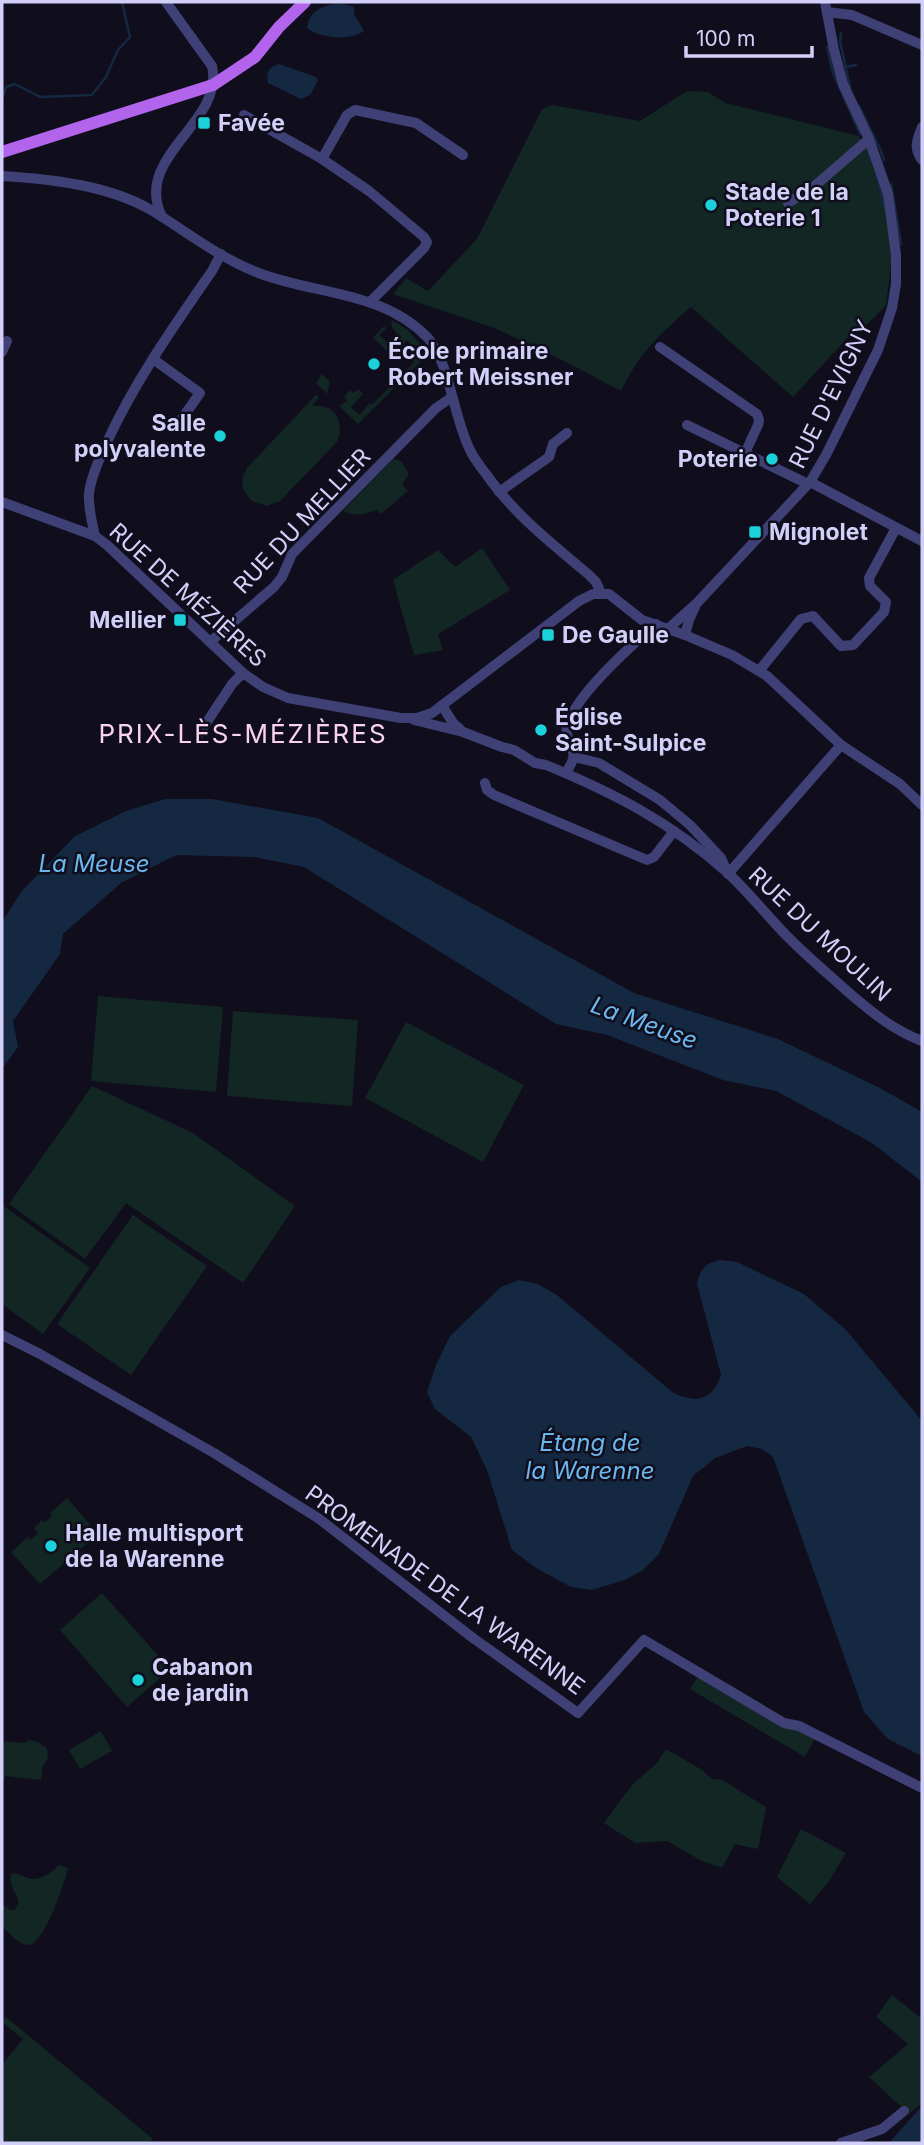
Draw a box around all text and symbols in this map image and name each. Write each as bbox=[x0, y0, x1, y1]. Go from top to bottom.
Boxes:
scale bar bbox=[686, 14, 812, 58]
text: 100 m bbox=[696, 26, 755, 51]
place label: Favée bbox=[218, 109, 285, 137]
marker: Favée bbox=[196, 115, 212, 131]
place label: Stade de la Poterie 1 bbox=[725, 178, 849, 232]
marker: Stade de la Poterie 1 bbox=[703, 197, 719, 213]
street label: RUE D'EVIGNY bbox=[783, 315, 879, 473]
place label: École primaire Robert Meissner bbox=[388, 337, 573, 391]
marker: École primaire Robert Meissner bbox=[366, 356, 382, 372]
place label: Salle polyvalente bbox=[74, 409, 206, 463]
marker: Salle polyvalente bbox=[212, 428, 228, 444]
street label: RUE DU MELLIER bbox=[228, 443, 376, 599]
place label: Poterie bbox=[678, 445, 758, 473]
marker: Poterie bbox=[764, 451, 780, 467]
street label: RUE DE MÉZIÈRES bbox=[104, 517, 272, 673]
place label: Mignolet bbox=[769, 518, 869, 546]
marker: Mignolet bbox=[747, 524, 763, 540]
place label: Mellier bbox=[89, 606, 166, 634]
marker: Mellier bbox=[172, 612, 188, 628]
place label: De Gaulle bbox=[562, 621, 669, 649]
marker: De Gaulle bbox=[540, 627, 556, 643]
place label: Église Saint-Sulpice bbox=[555, 703, 706, 757]
district label: PRIX-LÈS-MÉZIÈRES bbox=[98, 718, 388, 749]
marker: Église Saint-Sulpice bbox=[533, 722, 549, 738]
water label: La Meuse bbox=[38, 849, 150, 878]
street label: RUE DU MOULIN bbox=[743, 861, 897, 1007]
water label: La Meuse bbox=[587, 990, 701, 1055]
water label: Étang de la Warenne bbox=[525, 1427, 655, 1485]
street label: PROMENADE DE LA WARENNE bbox=[300, 1479, 590, 1701]
place label: Halle multisport de la Warenne bbox=[65, 1519, 244, 1573]
marker: Halle multisport de la Warenne bbox=[43, 1538, 59, 1554]
place label: Cabanon de jardin bbox=[152, 1653, 253, 1707]
marker: Cabanon de jardin bbox=[130, 1672, 146, 1688]

